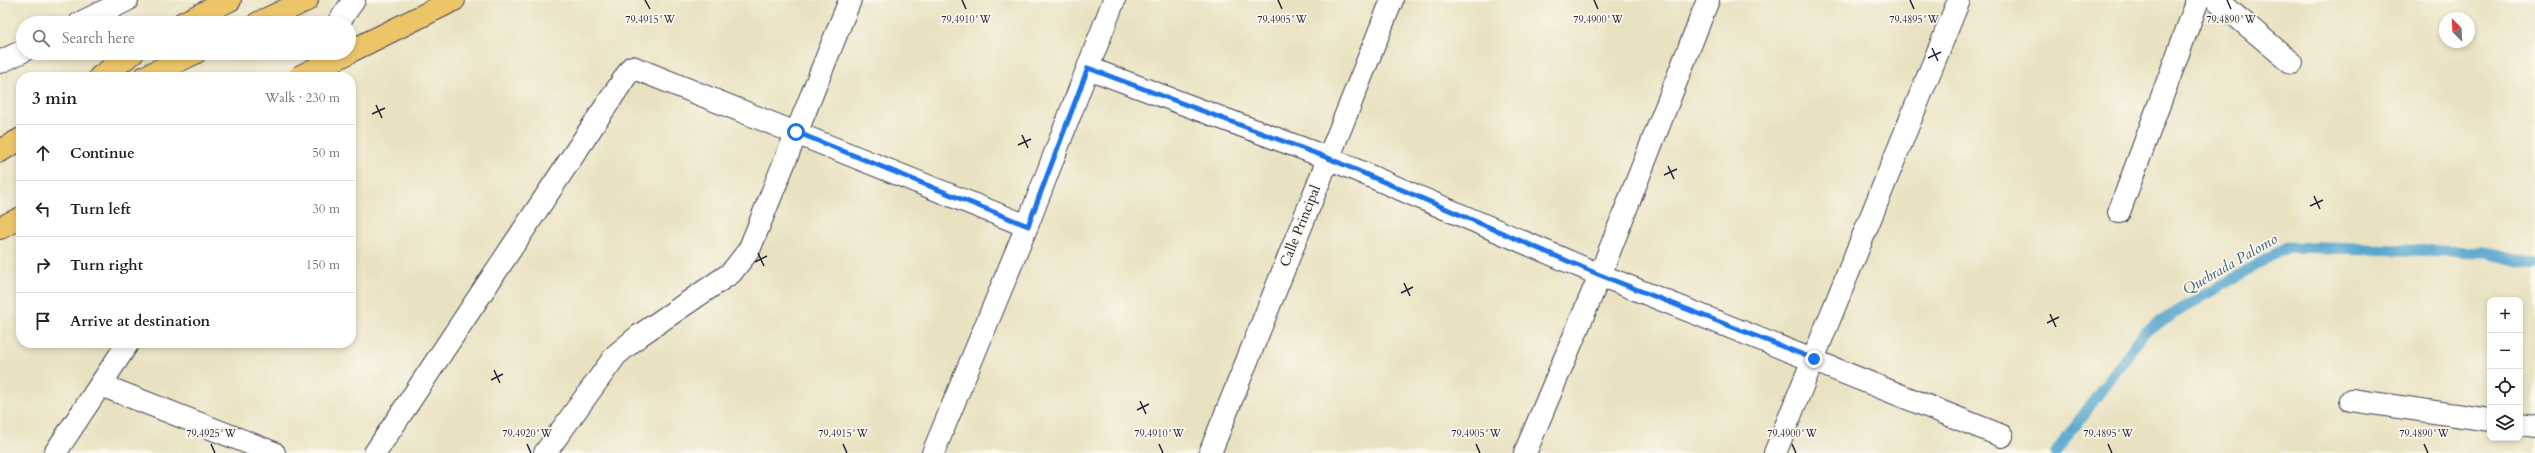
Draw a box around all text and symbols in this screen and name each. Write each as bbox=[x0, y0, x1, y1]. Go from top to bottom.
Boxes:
north arrow bbox=[2439, 12, 2475, 48]
text: 79.4915°W bbox=[625, 13, 676, 27]
text: 79.4910°W bbox=[941, 13, 992, 27]
text: 79.4905°W bbox=[1257, 13, 1308, 27]
text: 79.4900°W bbox=[1573, 13, 1624, 27]
text: 79.4895°W bbox=[1889, 13, 1940, 27]
text: 79.4890°W bbox=[2206, 13, 2257, 27]
search box bbox=[16, 16, 356, 60]
icon: search bbox=[30, 27, 52, 49]
text: Search here bbox=[62, 28, 135, 48]
text: 3 min bbox=[32, 87, 77, 110]
text: Walk · 230 m bbox=[265, 89, 340, 107]
route start bbox=[787, 123, 805, 141]
icon: ahead bbox=[32, 142, 54, 164]
text: Continue bbox=[70, 143, 135, 163]
text: 50 m bbox=[312, 144, 340, 162]
street label: Calle Principal bbox=[1275, 182, 1325, 270]
icon: left bbox=[32, 198, 54, 220]
text: Turn left bbox=[70, 199, 131, 219]
text: 30 m bbox=[312, 200, 340, 218]
water label: Quebrada Palomo bbox=[2179, 229, 2281, 299]
icon: right bbox=[32, 254, 54, 276]
text: Turn right bbox=[70, 255, 143, 275]
text: 150 m bbox=[306, 256, 340, 274]
map controls bbox=[2487, 297, 2523, 441]
button: + bbox=[2487, 297, 2523, 333]
icon: arrive bbox=[32, 310, 54, 332]
text: Arrive at destination bbox=[70, 311, 210, 331]
button: − bbox=[2487, 333, 2523, 369]
route end bbox=[1805, 350, 1823, 368]
button: locate bbox=[2487, 369, 2523, 405]
button: layers bbox=[2487, 405, 2523, 441]
text: 79.4925°W bbox=[186, 427, 237, 441]
text: 79.4920°W bbox=[502, 427, 553, 441]
text: 79.4915°W bbox=[818, 427, 869, 441]
text: 79.4910°W bbox=[1134, 427, 1185, 441]
text: 79.4905°W bbox=[1451, 427, 1502, 441]
text: 79.4900°W bbox=[1767, 427, 1818, 441]
text: 79.4895°W bbox=[2083, 427, 2134, 441]
text: 79.4890°W bbox=[2399, 427, 2450, 441]

